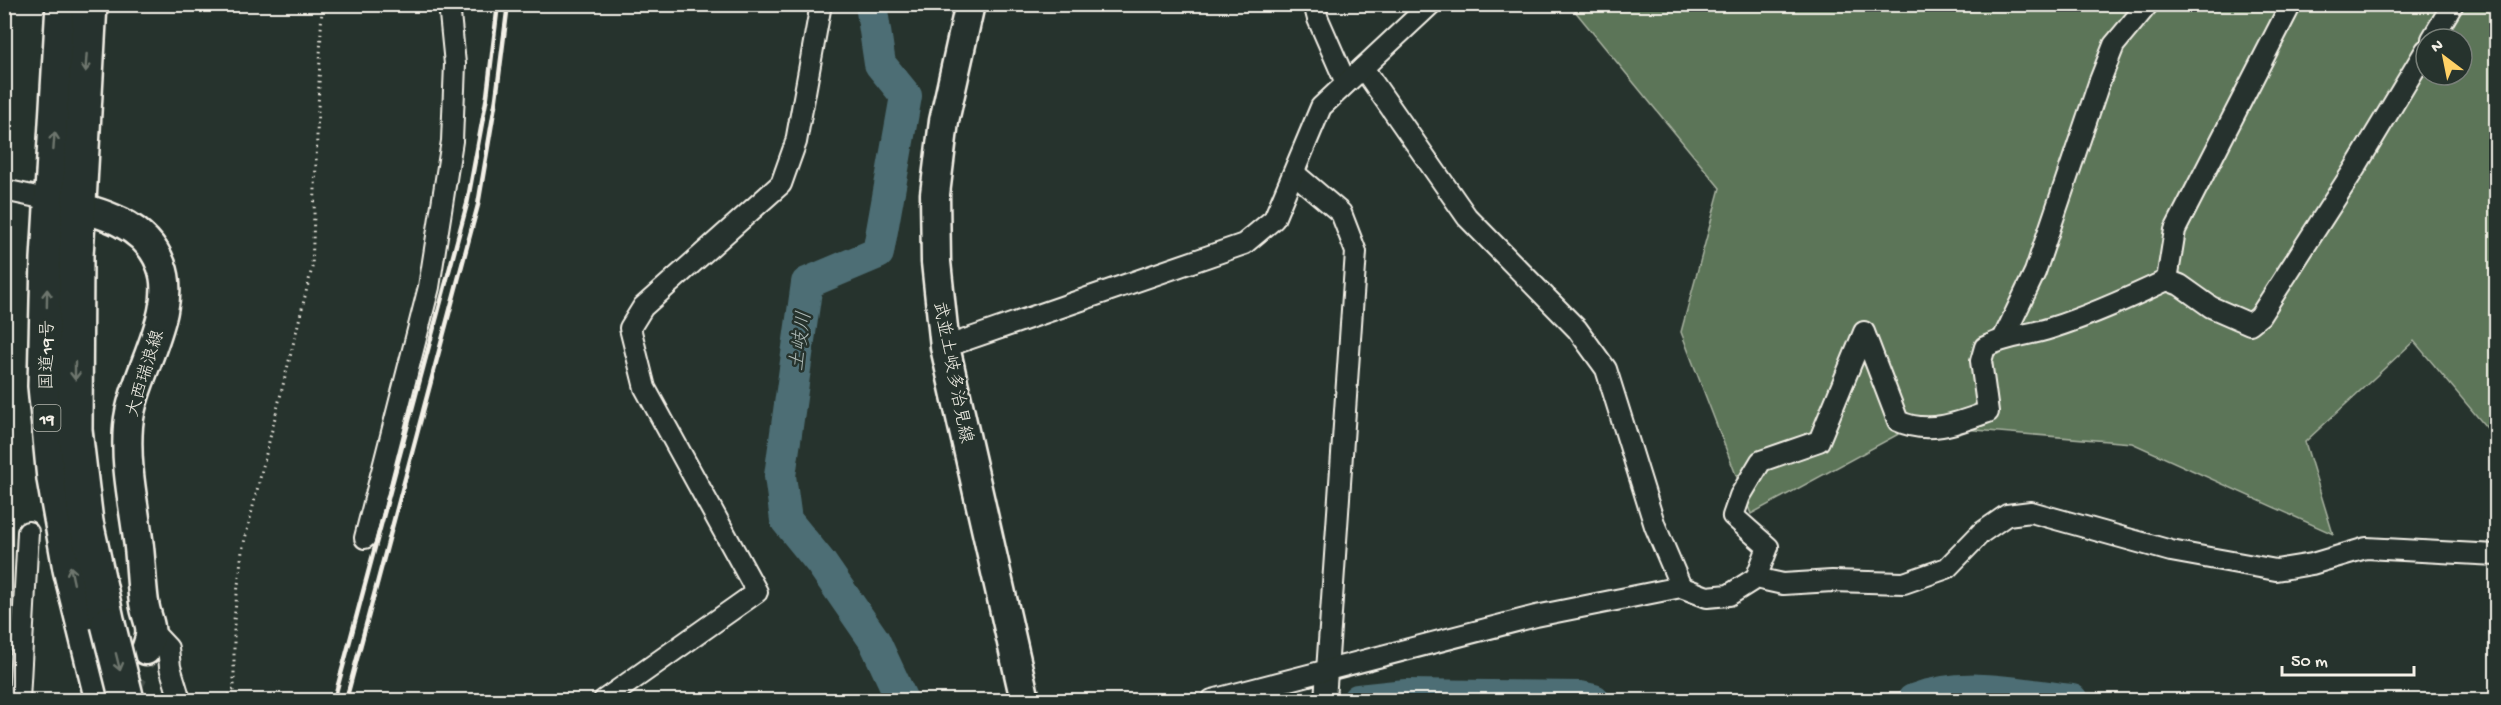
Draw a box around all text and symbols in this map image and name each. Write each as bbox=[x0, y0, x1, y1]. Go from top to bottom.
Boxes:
north arrow bbox=[2414, 27, 2474, 87]
text: N bbox=[2428, 36, 2448, 58]
one-way arrow bbox=[81, 52, 92, 72]
one-way arrow bbox=[49, 132, 60, 152]
one-way arrow bbox=[41, 289, 53, 309]
street label: 武並土岐多治見線 bbox=[928, 300, 977, 445]
water label: 土岐川 bbox=[786, 310, 818, 373]
street label: 国道19号 bbox=[36, 320, 60, 390]
street label: 大西瑞浪線 bbox=[122, 327, 170, 420]
one-way arrow bbox=[69, 360, 81, 380]
road number: 19 bbox=[34, 405, 60, 431]
one-way arrow bbox=[66, 566, 77, 586]
scale bar bbox=[2282, 639, 2414, 677]
text: 50 m bbox=[2291, 652, 2328, 673]
one-way arrow bbox=[112, 653, 124, 672]

